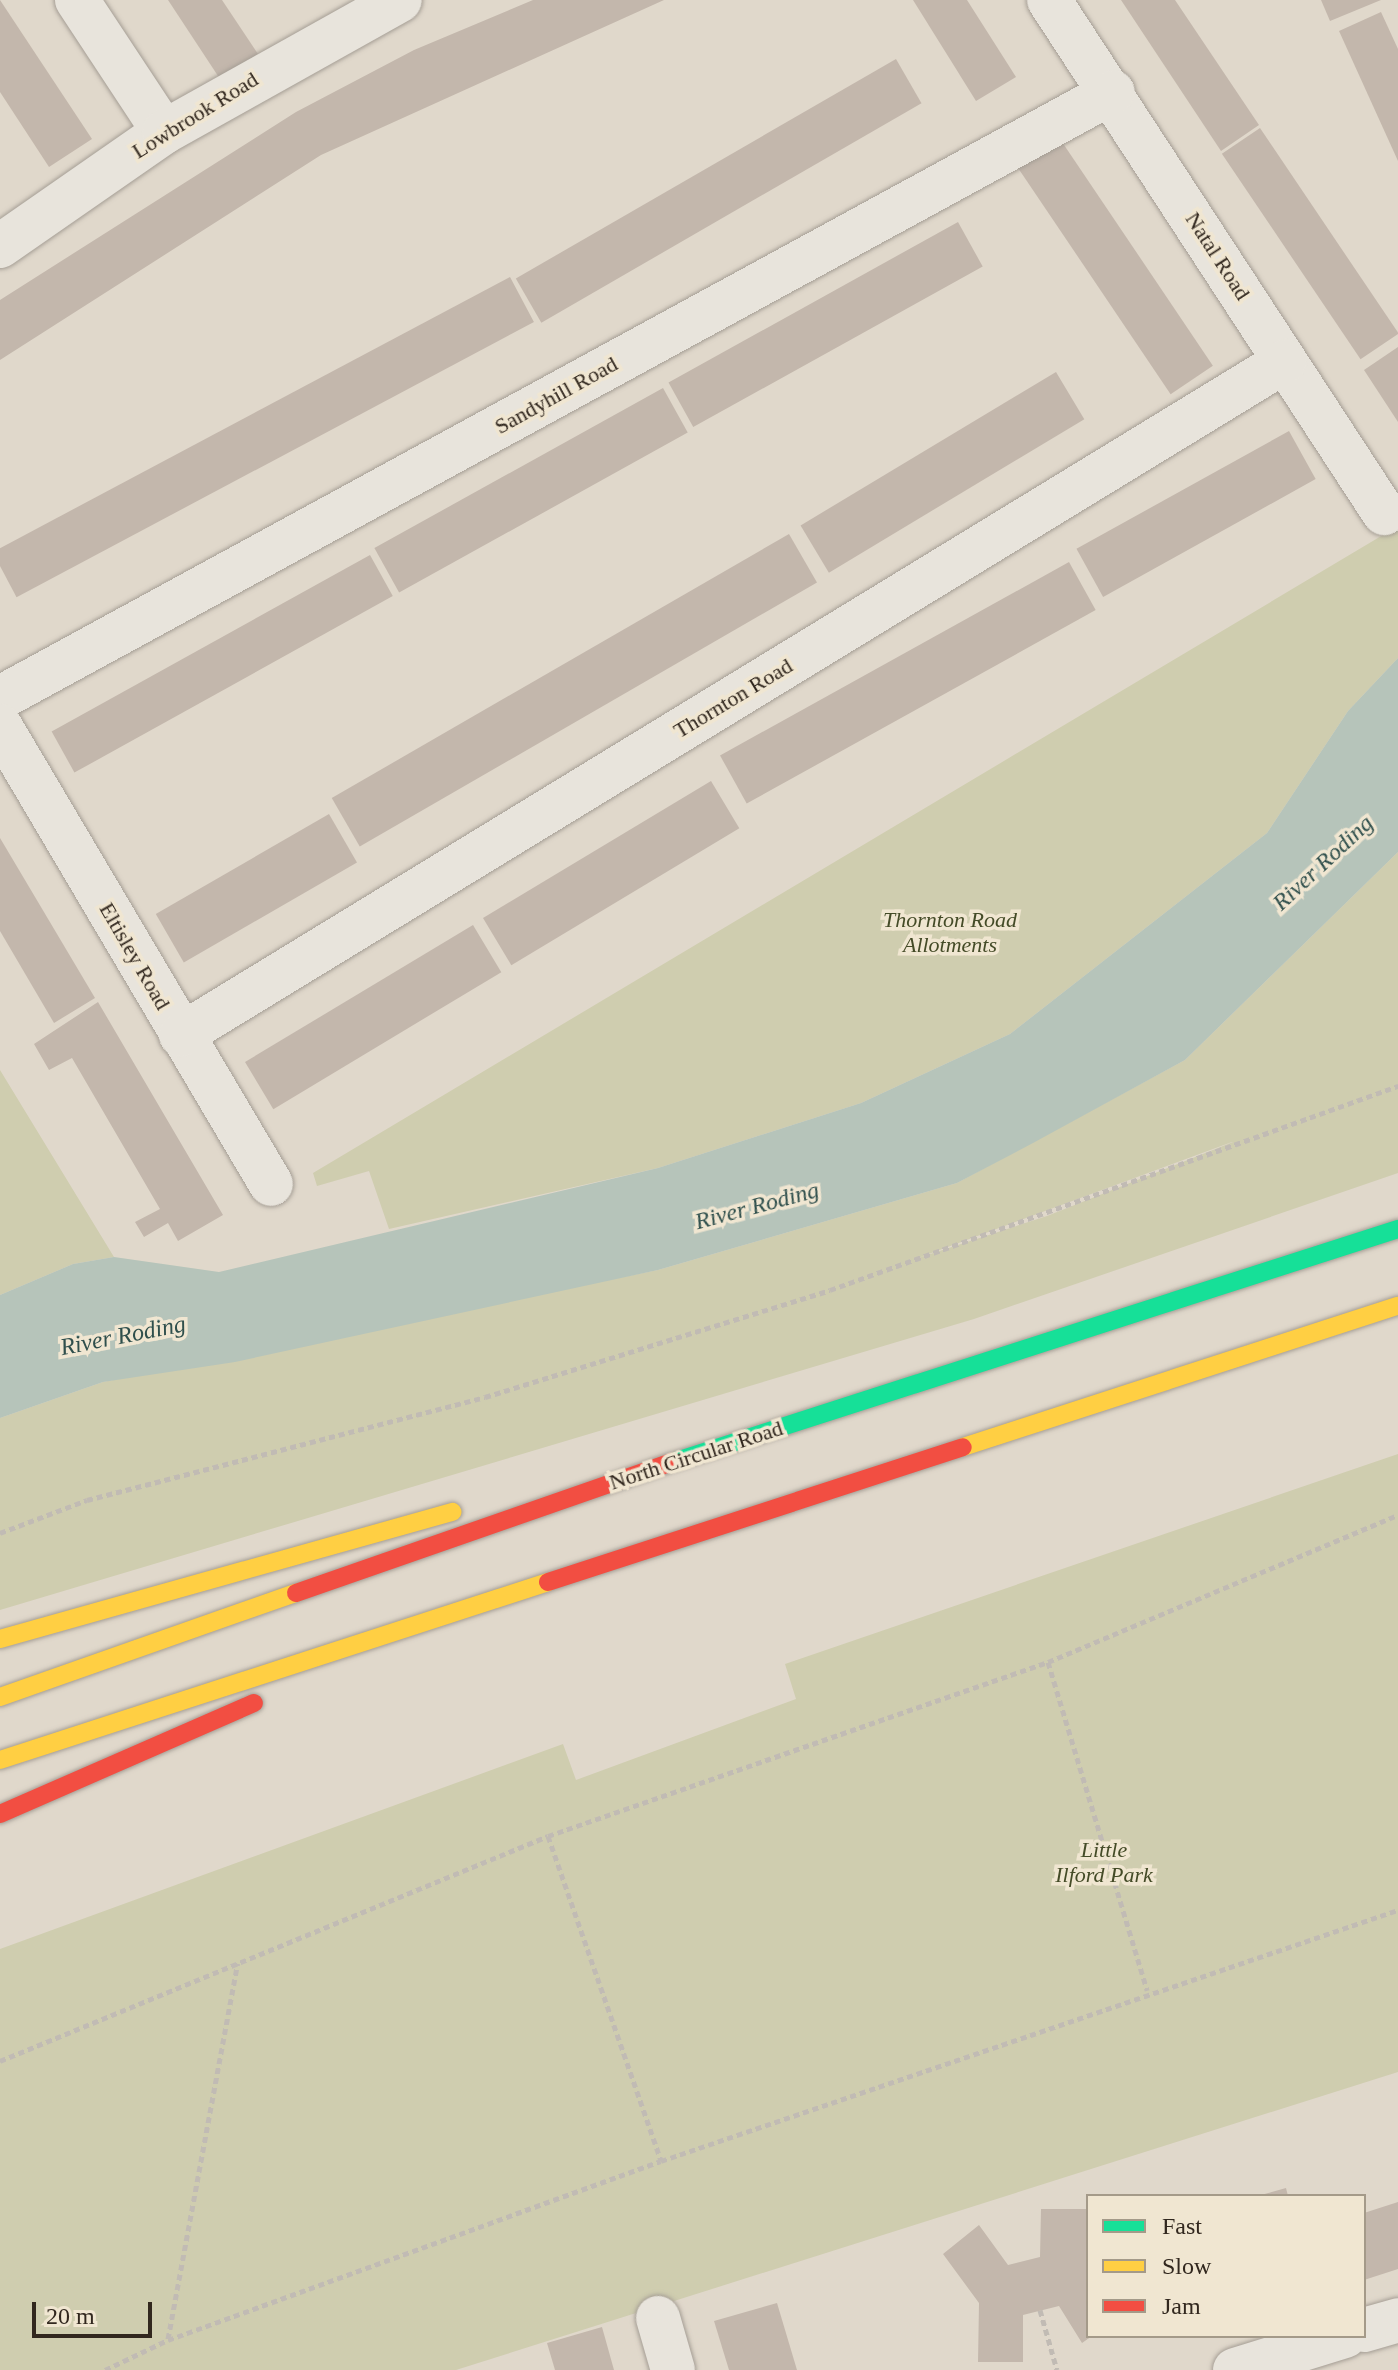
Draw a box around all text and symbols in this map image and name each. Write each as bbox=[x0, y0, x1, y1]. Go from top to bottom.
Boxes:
street label: Lowbrook Road bbox=[127, 66, 263, 164]
street label: Natal Road bbox=[1180, 207, 1256, 305]
street label: Sandyhill Road bbox=[490, 350, 622, 440]
street label: Thornton Road bbox=[669, 652, 797, 744]
water label: River Roding bbox=[1267, 809, 1379, 917]
street label: Eltisley Road bbox=[94, 898, 176, 1014]
park label: Thornton Road Allotments bbox=[883, 906, 1017, 958]
water label: River Roding bbox=[692, 1176, 822, 1236]
water label: River Roding bbox=[58, 1310, 188, 1362]
street label: North Circular Road bbox=[606, 1415, 786, 1495]
park label: Little Ilford Park bbox=[1055, 1836, 1153, 1888]
legend bbox=[1086, 2194, 1366, 2338]
text: Fast bbox=[1162, 2213, 1202, 2239]
text: Slow bbox=[1162, 2253, 1211, 2279]
scale bar bbox=[36, 2286, 156, 2336]
text: Jam bbox=[1162, 2293, 1201, 2319]
text: 20 m bbox=[46, 2303, 95, 2329]

